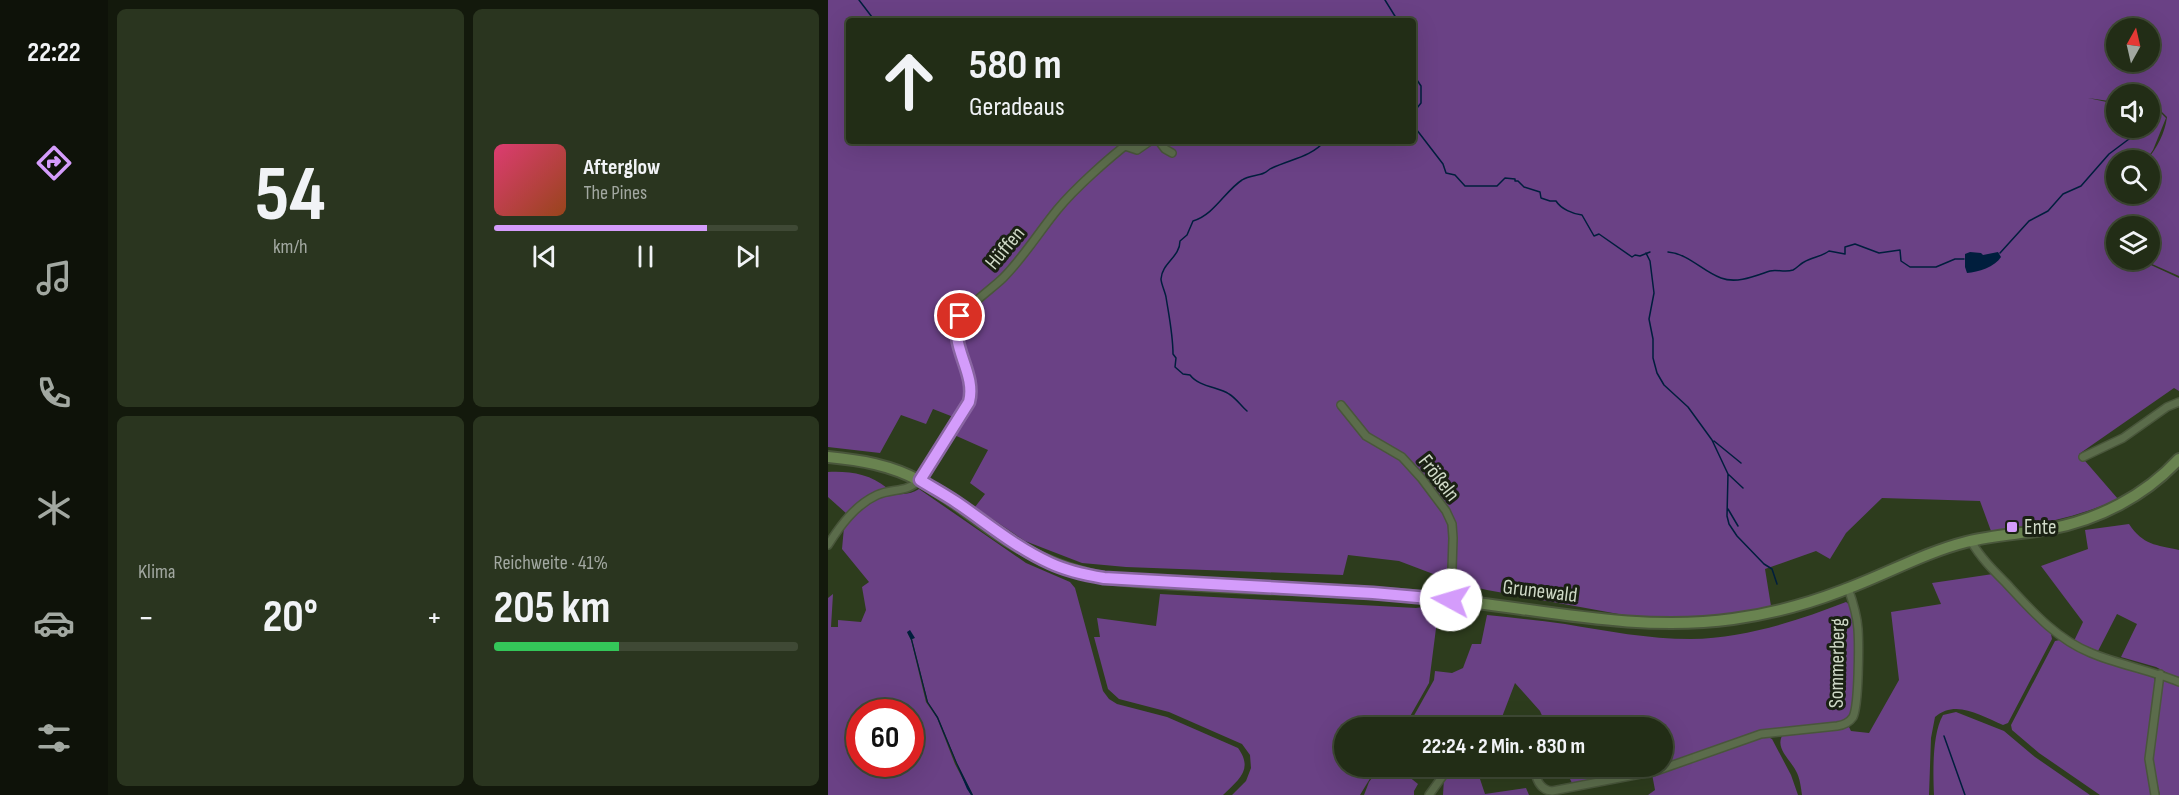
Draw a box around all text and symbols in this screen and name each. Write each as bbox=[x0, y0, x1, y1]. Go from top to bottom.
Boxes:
north arrow bbox=[2106, 18, 2160, 72]
map controls bbox=[2106, 18, 2160, 270]
text: 22:22 bbox=[27, 37, 81, 69]
text: 580 m bbox=[969, 40, 1062, 91]
icon: ahead bbox=[870, 42, 948, 120]
button: sound bbox=[2106, 84, 2160, 138]
text: Geradeaus bbox=[969, 91, 1065, 123]
icon: directions bbox=[33, 142, 75, 184]
text: 54 bbox=[255, 149, 326, 242]
button: search bbox=[2106, 150, 2160, 204]
text: Afterglow bbox=[584, 154, 660, 181]
text: The Pines bbox=[584, 181, 647, 205]
button: layers bbox=[2106, 216, 2160, 270]
street label: Hüffen bbox=[980, 221, 1030, 275]
text: km/h bbox=[273, 235, 308, 259]
icon: previous bbox=[528, 240, 561, 273]
icon: pause bbox=[629, 240, 662, 273]
icon: next bbox=[731, 240, 764, 273]
icon: music bbox=[33, 257, 75, 299]
pin bbox=[934, 290, 985, 341]
icon: arrive bbox=[943, 299, 976, 332]
icon: phone bbox=[33, 372, 75, 414]
street label: Frößeln bbox=[1413, 450, 1465, 506]
icon: climate bbox=[33, 487, 75, 529]
place label: Ente bbox=[2024, 515, 2056, 540]
marker: Ente bbox=[2005, 520, 2019, 534]
text: Reichweite · 41% bbox=[494, 551, 608, 575]
text: Klima bbox=[138, 560, 176, 584]
position arrow bbox=[1419, 568, 1483, 632]
street label: Grunewald bbox=[1501, 574, 1579, 608]
text: 205 km bbox=[494, 581, 610, 636]
text: 20° bbox=[263, 590, 318, 645]
text: − bbox=[138, 598, 154, 638]
text: + bbox=[426, 598, 443, 638]
icon: car bbox=[33, 602, 75, 644]
street label: Sommerberg bbox=[1824, 618, 1850, 708]
speed limit sign: 60 bbox=[846, 699, 924, 777]
icon: filters bbox=[33, 717, 75, 759]
text: 22:24 · 2 Min. · 830 m bbox=[1422, 733, 1585, 760]

